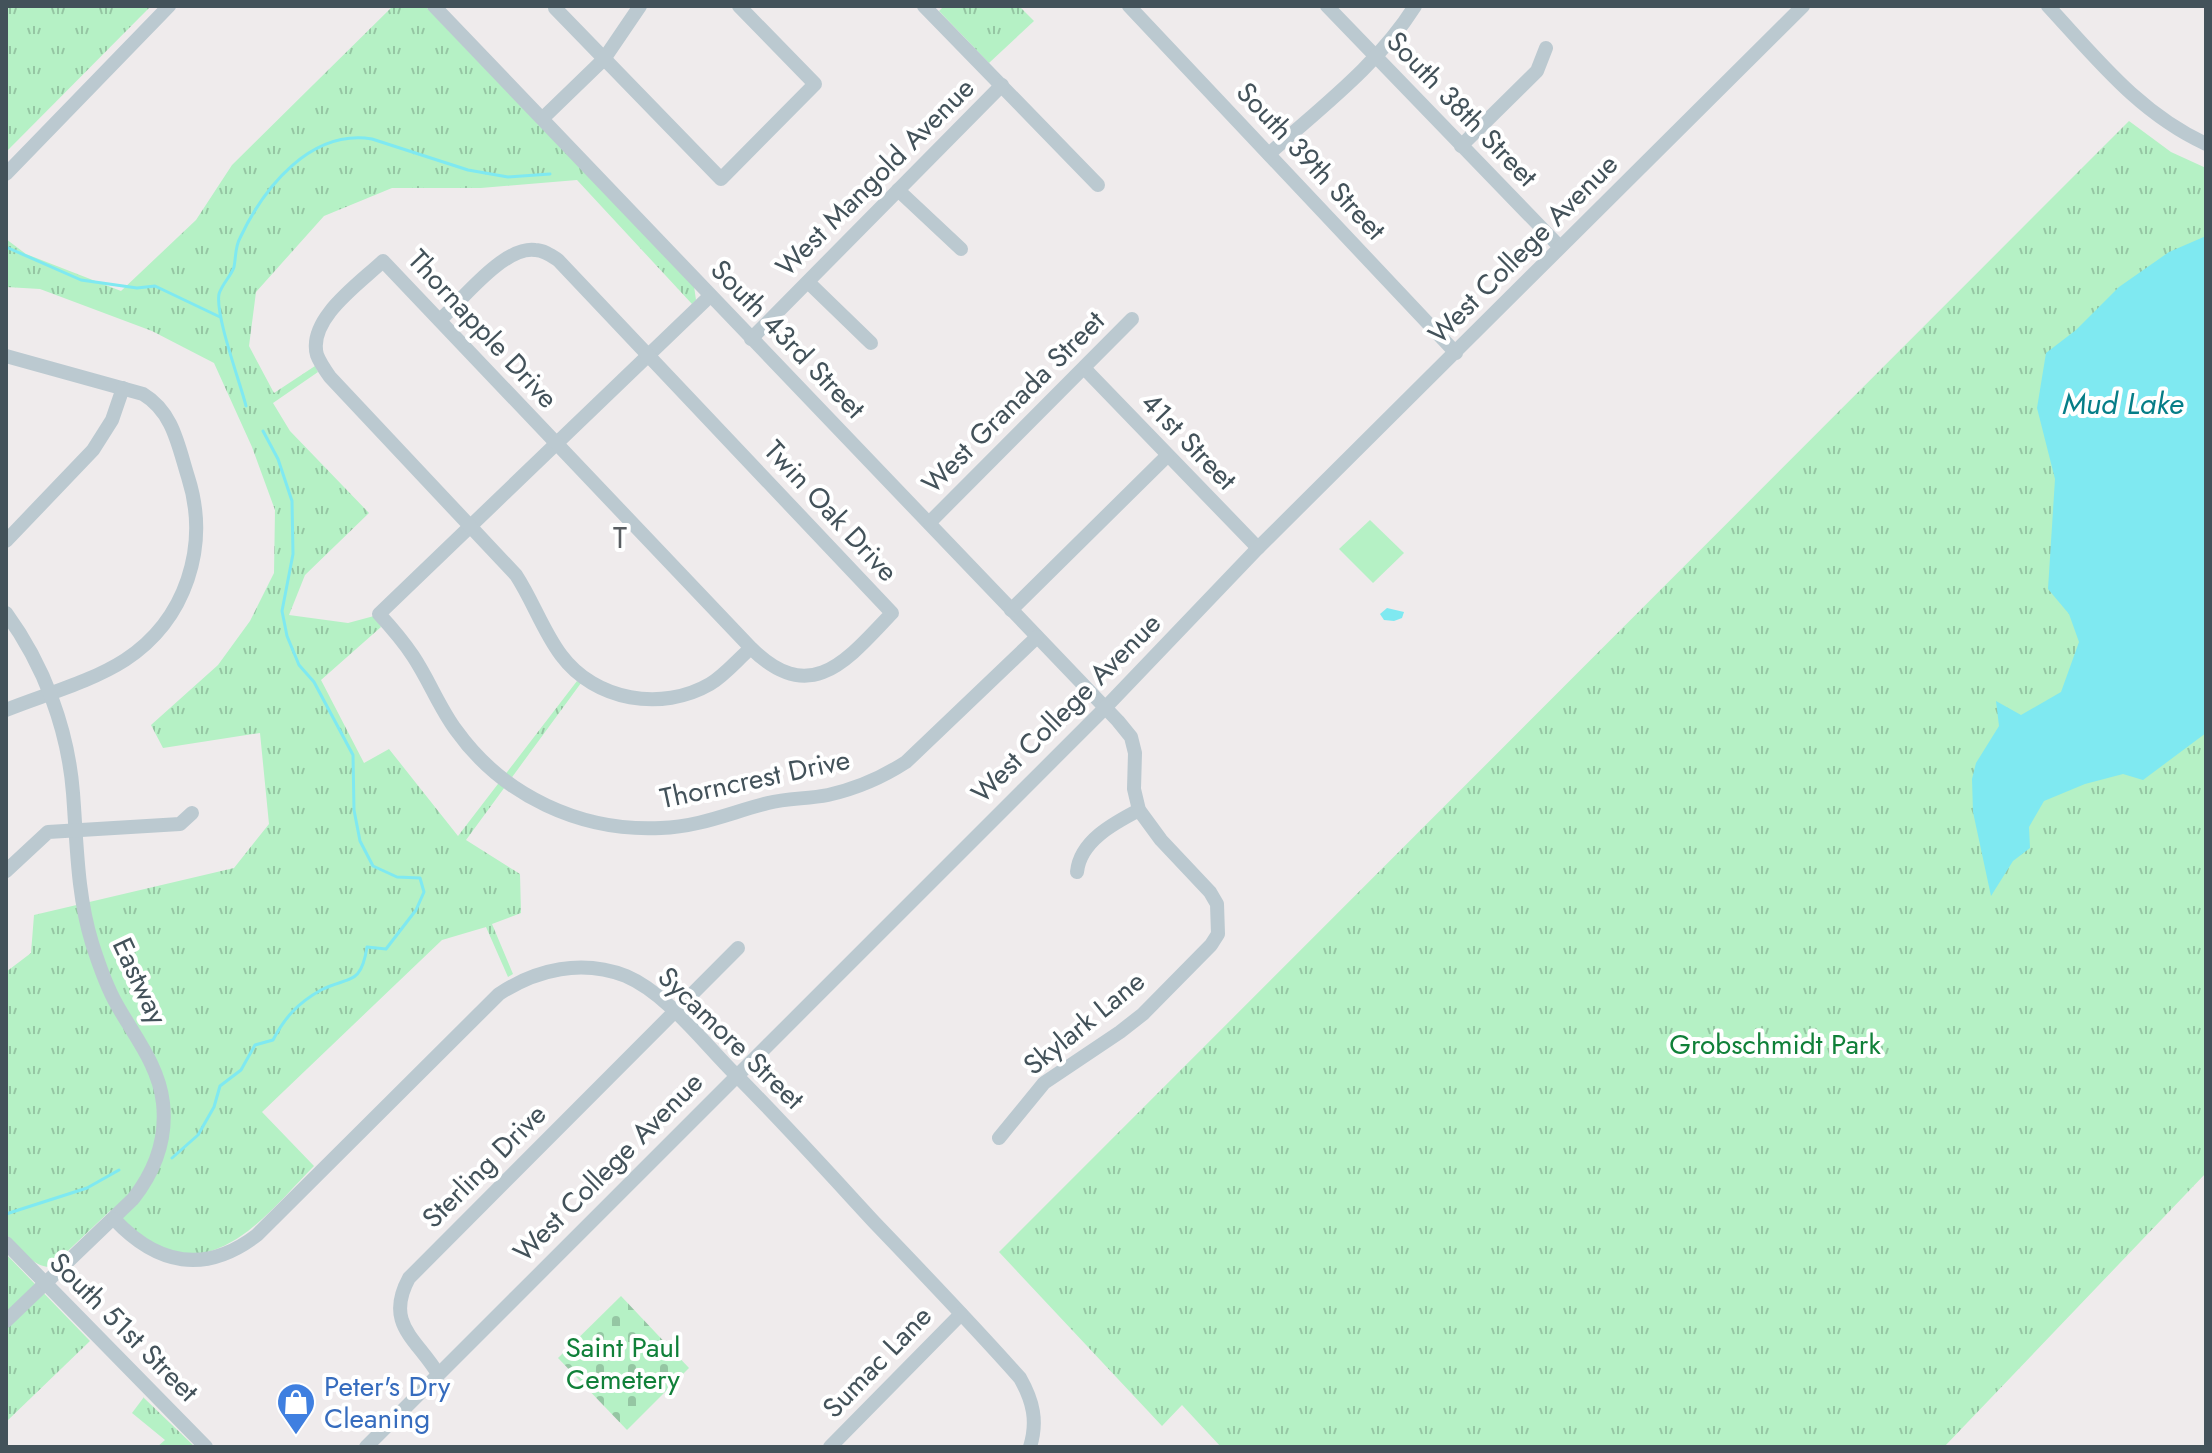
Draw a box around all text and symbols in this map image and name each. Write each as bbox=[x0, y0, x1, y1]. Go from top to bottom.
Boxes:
street label: South 38th Street bbox=[1377, 22, 1547, 196]
street label: West Mangold Avenue bbox=[766, 68, 984, 286]
street label: South 39th Street bbox=[1227, 73, 1395, 249]
street label: West College Avenue bbox=[1419, 145, 1627, 353]
street label: Thornapple Drive bbox=[398, 240, 568, 418]
street label: South 43rd Street bbox=[701, 250, 875, 428]
street label: West Granada Street bbox=[912, 301, 1114, 503]
water label: Mud Lake bbox=[2062, 382, 2184, 425]
street label: 41st Street bbox=[1132, 383, 1246, 499]
street label: Twin Oak Drive bbox=[755, 431, 907, 591]
district label: T bbox=[613, 516, 629, 559]
street label: West College Avenue bbox=[962, 604, 1170, 812]
street label: Thorncrest Drive bbox=[656, 739, 854, 819]
street label: Eastway bbox=[102, 931, 178, 1032]
street label: Sycamore Street bbox=[648, 957, 814, 1119]
street label: Skylark Lane bbox=[1014, 961, 1154, 1085]
park label: Grobschmidt Park bbox=[1669, 1024, 1881, 1065]
street label: West College Avenue bbox=[504, 1063, 712, 1271]
street label: Sterling Drive bbox=[413, 1095, 555, 1237]
street label: South 51st Street bbox=[40, 1243, 208, 1411]
street label: Sumac Lane bbox=[813, 1297, 941, 1427]
park label: Saint Paul Cemetery bbox=[565, 1327, 681, 1400]
place label: Peter's Dry Cleaning bbox=[324, 1366, 451, 1439]
shop icon: Peter's Dry Cleaning bbox=[275, 1381, 317, 1436]

